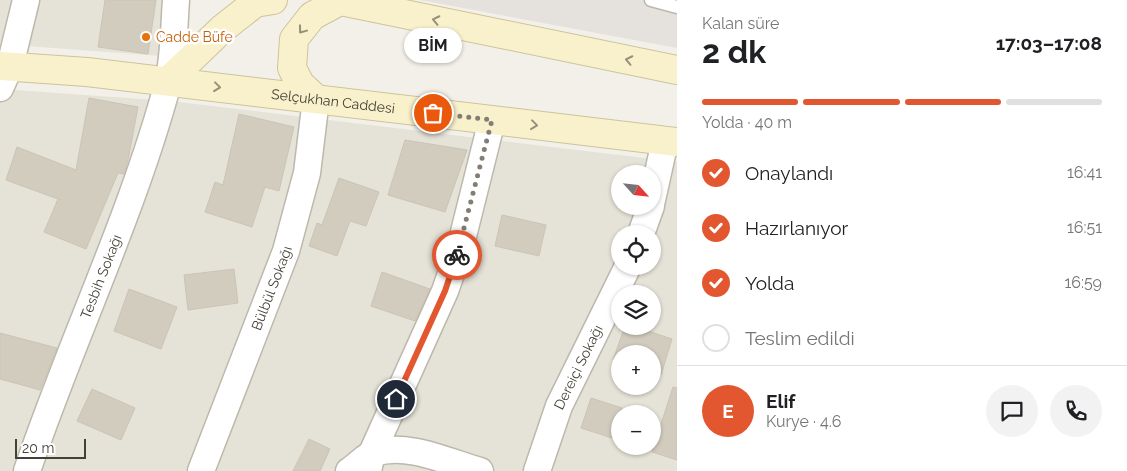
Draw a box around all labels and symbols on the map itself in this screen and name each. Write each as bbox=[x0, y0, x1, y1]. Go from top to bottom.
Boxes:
one-way arrow bbox=[431, 16, 440, 26]
one-way arrow bbox=[299, 24, 307, 33]
callout: BİM bbox=[404, 28, 462, 63]
place label: Cadde Büfe bbox=[156, 29, 233, 45]
marker: Cadde Büfe bbox=[140, 31, 152, 43]
one-way arrow bbox=[625, 55, 634, 66]
one-way arrow bbox=[213, 81, 221, 92]
street label: Selçukhan Caddesi bbox=[270, 86, 396, 116]
pin bbox=[412, 92, 454, 134]
one-way arrow bbox=[531, 119, 539, 130]
north arrow bbox=[611, 165, 661, 215]
courier bbox=[432, 230, 482, 280]
street label: Tesbih Sokağı bbox=[77, 232, 125, 321]
street label: Bülbül Sokağı bbox=[248, 244, 295, 333]
street label: Dereiçi Sokağı bbox=[551, 322, 606, 412]
pin bbox=[375, 378, 417, 420]
scale bar bbox=[15, 436, 86, 459]

